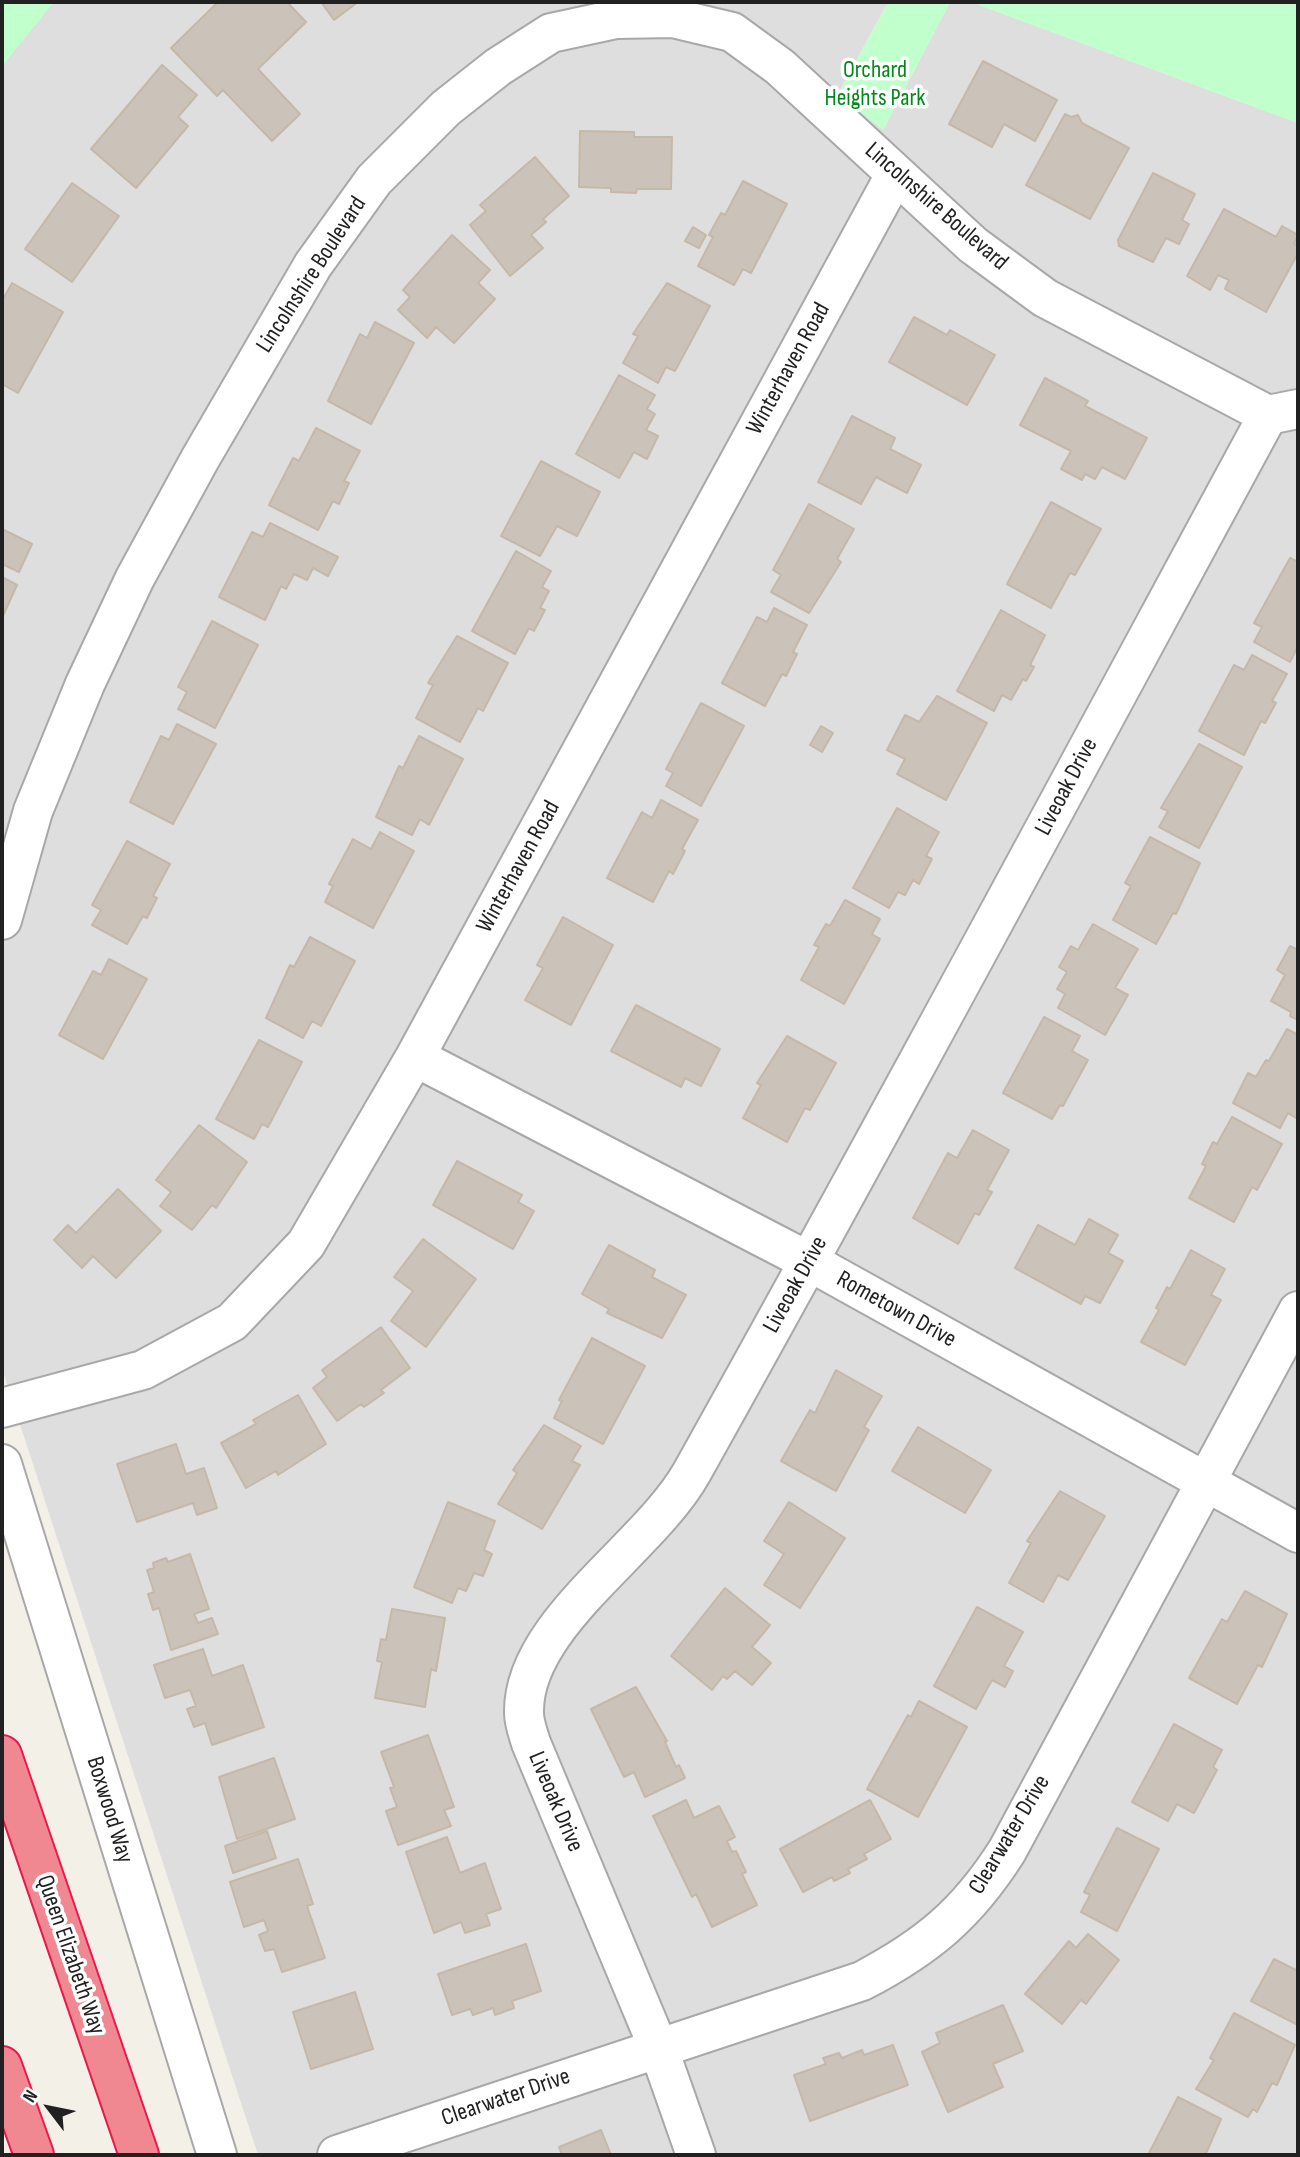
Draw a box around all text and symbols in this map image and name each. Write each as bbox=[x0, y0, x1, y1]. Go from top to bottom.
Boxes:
park label: Orchard Heights Park bbox=[824, 57, 926, 113]
street label: Lincolnshire Boulevard bbox=[858, 137, 1014, 277]
street label: Lincolnshire Boulevard bbox=[251, 191, 373, 359]
street label: Winterhaven Road bbox=[741, 298, 837, 440]
street label: Liveoak Drive bbox=[1029, 733, 1105, 841]
street label: Winterhaven Road bbox=[471, 796, 567, 938]
street label: Liveoak Drive bbox=[758, 1232, 834, 1338]
street label: Rometown Drive bbox=[831, 1265, 961, 1355]
street label: Liveoak Drive bbox=[521, 1748, 589, 1856]
street label: Boxwood Way bbox=[79, 1753, 139, 1867]
street label: Clearwater Drive bbox=[963, 1770, 1057, 1900]
street label: Queen Elizabeth Way bbox=[29, 1872, 111, 2038]
street label: Clearwater Drive bbox=[438, 2063, 574, 2133]
north arrow bbox=[14, 2073, 84, 2143]
text: N bbox=[18, 2086, 43, 2107]

